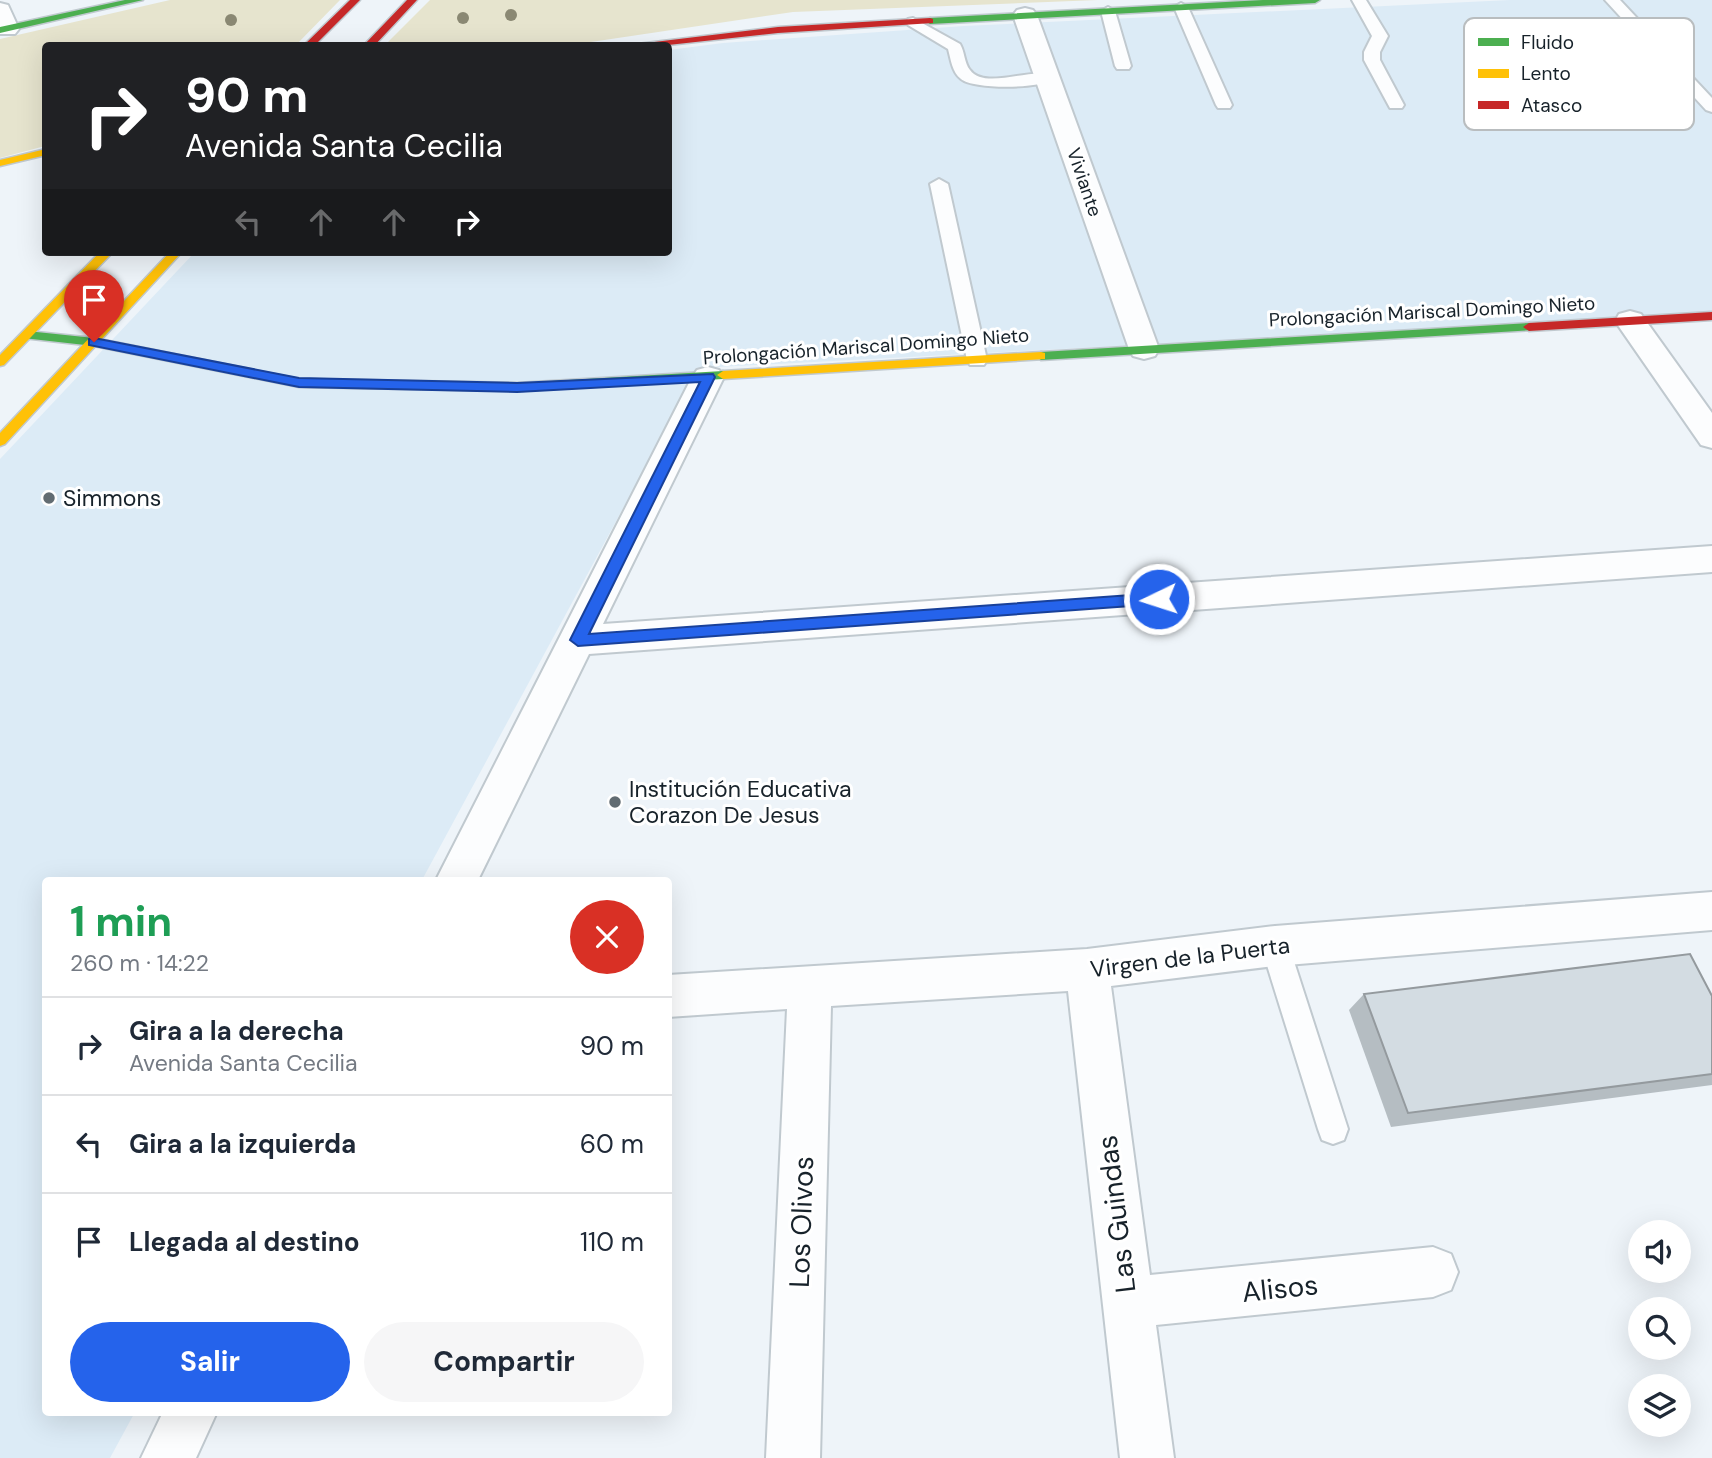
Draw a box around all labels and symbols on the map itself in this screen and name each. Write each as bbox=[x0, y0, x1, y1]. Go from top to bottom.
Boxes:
legend bbox=[1464, 18, 1694, 130]
text: Fluido bbox=[1521, 30, 1574, 55]
text: Lento bbox=[1521, 61, 1571, 86]
text: Atasco bbox=[1521, 93, 1582, 118]
street label: Viviante bbox=[1061, 144, 1108, 220]
pin bbox=[64, 270, 124, 342]
street label: Prolongación Mariscal Domingo Nieto bbox=[1268, 290, 1596, 333]
street label: Prolongación Mariscal Domingo Nieto bbox=[702, 323, 1030, 370]
place label: Simmons bbox=[63, 483, 161, 513]
marker: Simmons bbox=[41, 490, 57, 506]
position arrow bbox=[1122, 562, 1196, 636]
place label: Institución Educativa Corazon De Jesus bbox=[629, 774, 852, 830]
marker: Institución Educativa Corazon De Jesus bbox=[607, 794, 623, 810]
street label: Virgen de la Puerta bbox=[1088, 930, 1292, 984]
street label: Las Guindas bbox=[1088, 1133, 1145, 1295]
street label: Los Olivos bbox=[781, 1156, 822, 1288]
street label: Alisos bbox=[1240, 1266, 1320, 1311]

